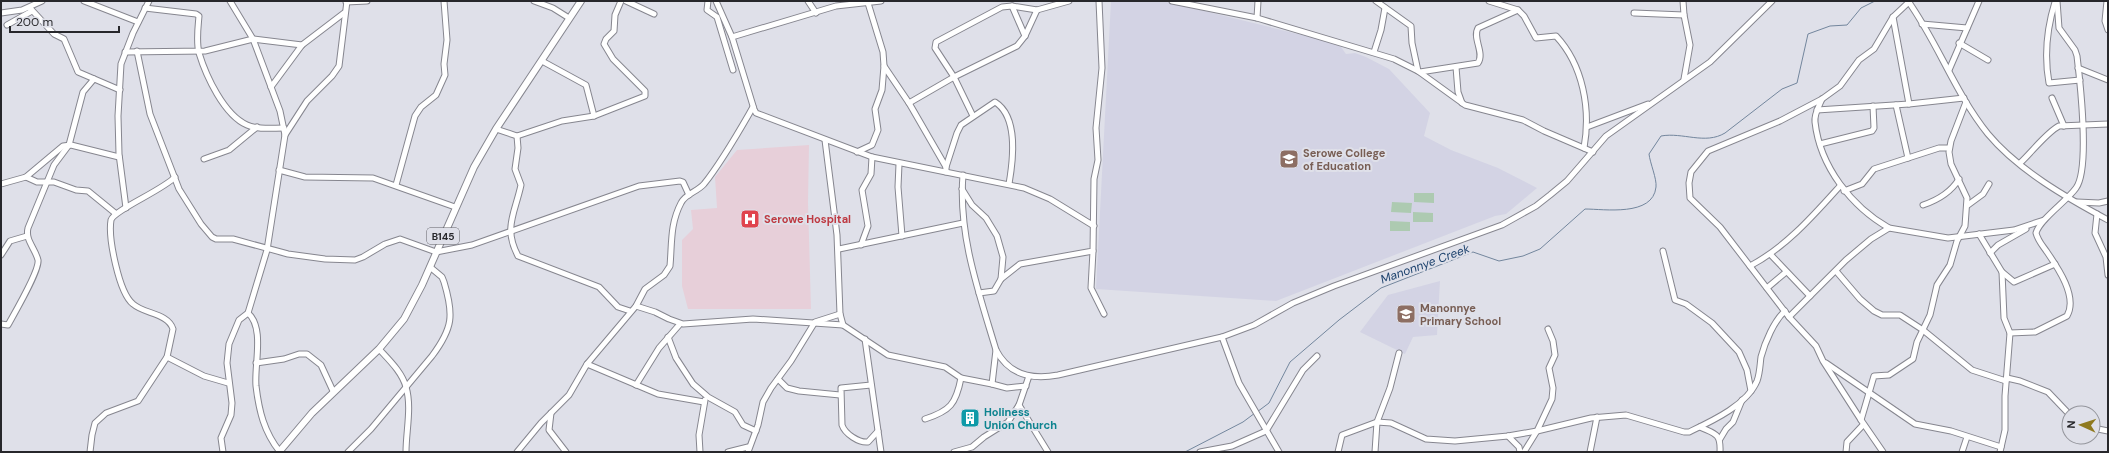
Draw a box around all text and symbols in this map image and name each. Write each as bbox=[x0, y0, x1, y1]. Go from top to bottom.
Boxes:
scale bar bbox=[10, 8, 119, 34]
text: 200 m bbox=[16, 14, 53, 30]
place label: Serowe College of Education bbox=[1303, 146, 1386, 173]
school or university icon: Serowe College of Education bbox=[1278, 148, 1300, 170]
hospital icon: Serowe Hospital bbox=[739, 208, 761, 230]
place label: Serowe Hospital bbox=[764, 212, 851, 226]
road number: B145 bbox=[427, 228, 459, 244]
water label: Manonnye Creek bbox=[1378, 240, 1473, 288]
place label: Manonnye Primary School bbox=[1420, 301, 1501, 328]
school or university icon: Manonnye Primary School bbox=[1395, 303, 1417, 325]
place label: Holiness Union Church bbox=[984, 405, 1057, 432]
north arrow bbox=[2061, 405, 2101, 445]
building icon: Holiness Union Church bbox=[959, 407, 981, 429]
text: N bbox=[2064, 420, 2078, 429]

